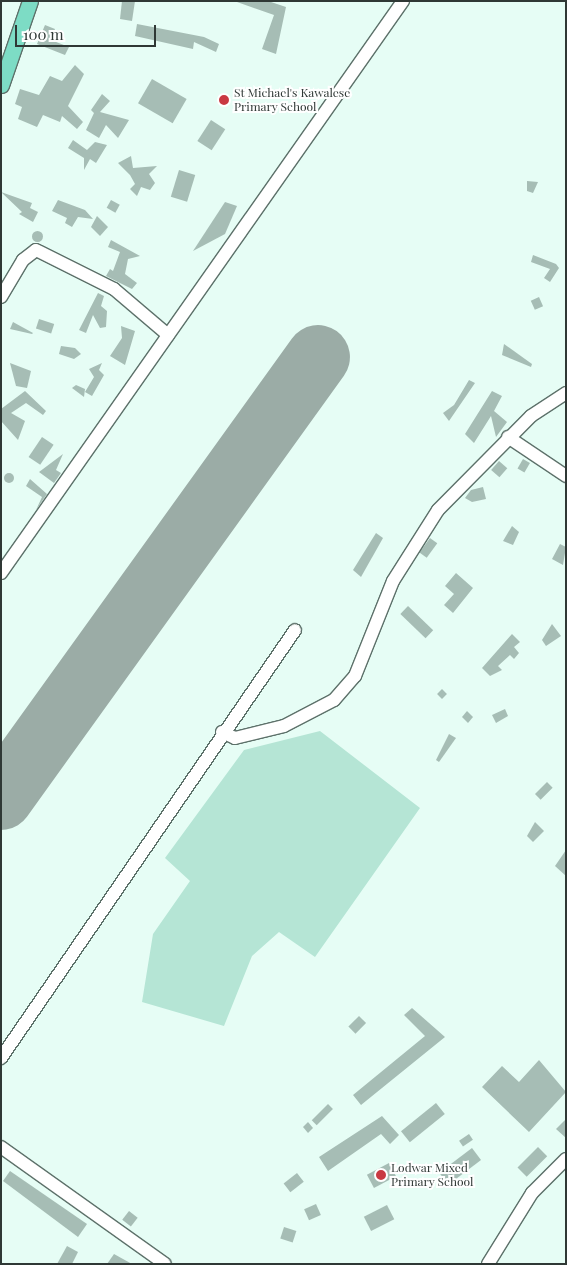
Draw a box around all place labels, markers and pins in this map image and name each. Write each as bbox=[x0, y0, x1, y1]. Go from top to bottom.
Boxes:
place label: St Michael's Kawalese Primary School bbox=[234, 86, 350, 114]
marker: St Michael's Kawalese Primary School bbox=[218, 94, 230, 106]
place label: Lodwar Mixed Primary School bbox=[391, 1161, 474, 1189]
marker: Lodwar Mixed Primary School bbox=[375, 1169, 387, 1181]

